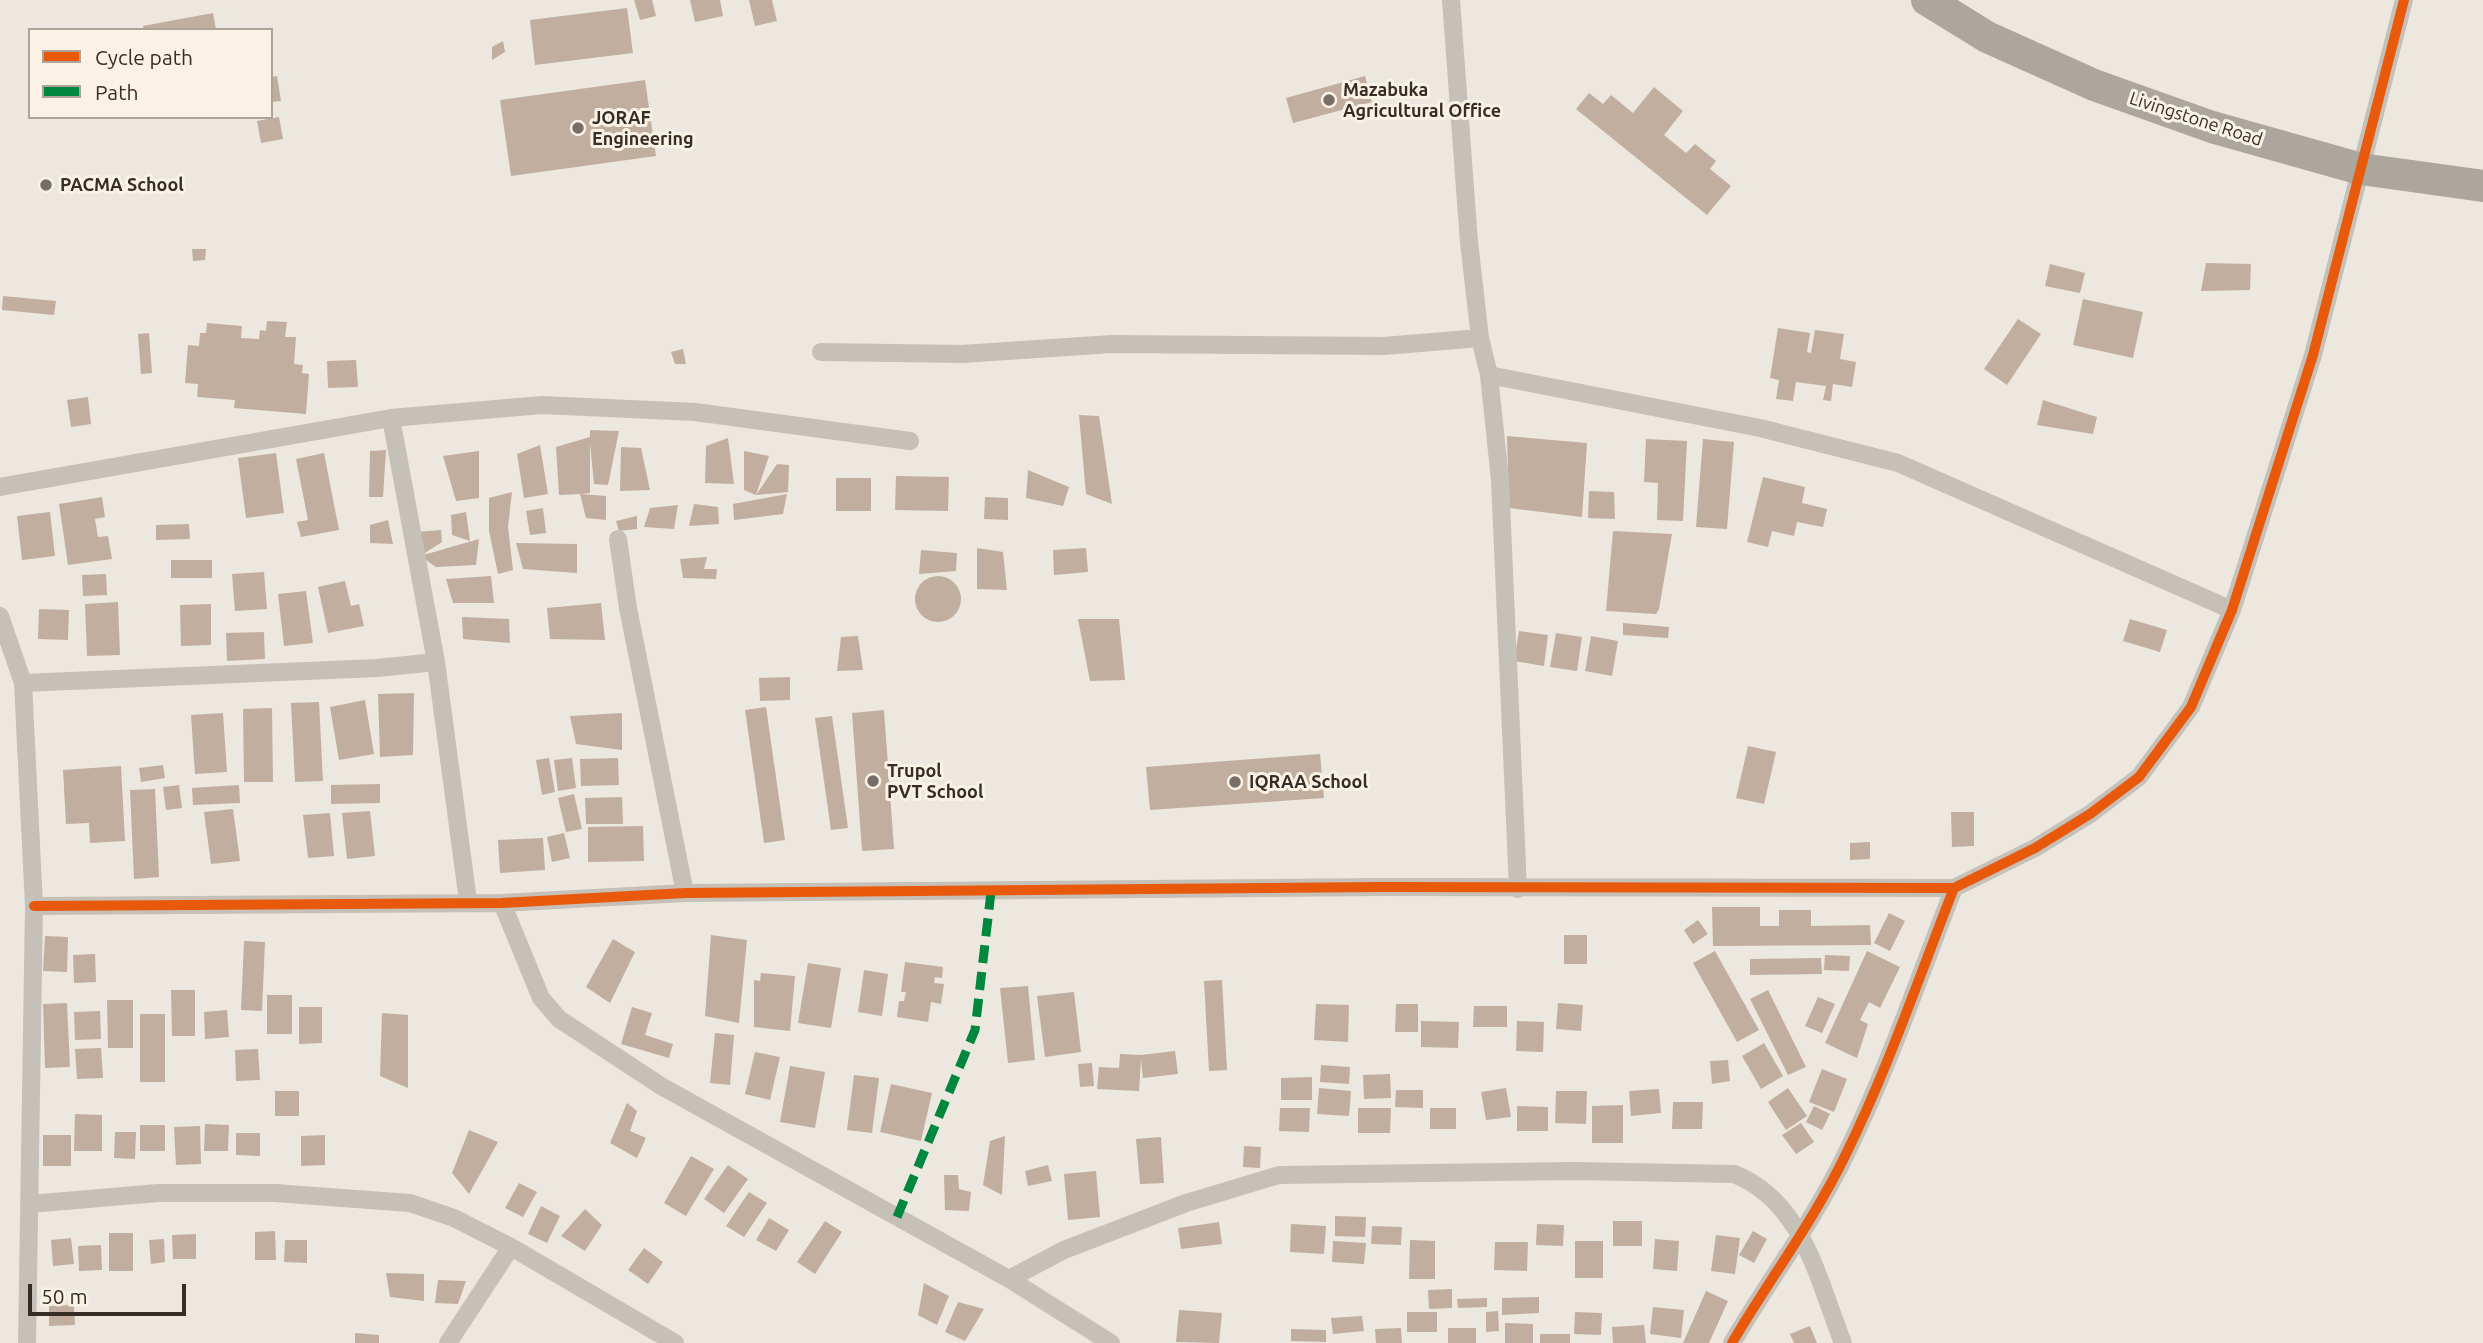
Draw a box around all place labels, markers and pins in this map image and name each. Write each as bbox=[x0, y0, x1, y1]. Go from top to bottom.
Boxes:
place label: Mazabuka Agricultural Office bbox=[1343, 79, 1501, 122]
marker: Mazabuka Agricultural Office bbox=[1321, 92, 1337, 108]
place label: JORAF Engineering bbox=[592, 107, 694, 150]
marker: JORAF Engineering bbox=[570, 120, 586, 136]
place label: PACMA School bbox=[60, 174, 184, 196]
marker: PACMA School bbox=[38, 177, 54, 193]
place label: Trupol PVT School bbox=[887, 760, 983, 802]
place label: IQRAA School bbox=[1249, 771, 1368, 793]
marker: Trupol PVT School bbox=[865, 773, 881, 789]
marker: IQRAA School bbox=[1227, 774, 1243, 790]

